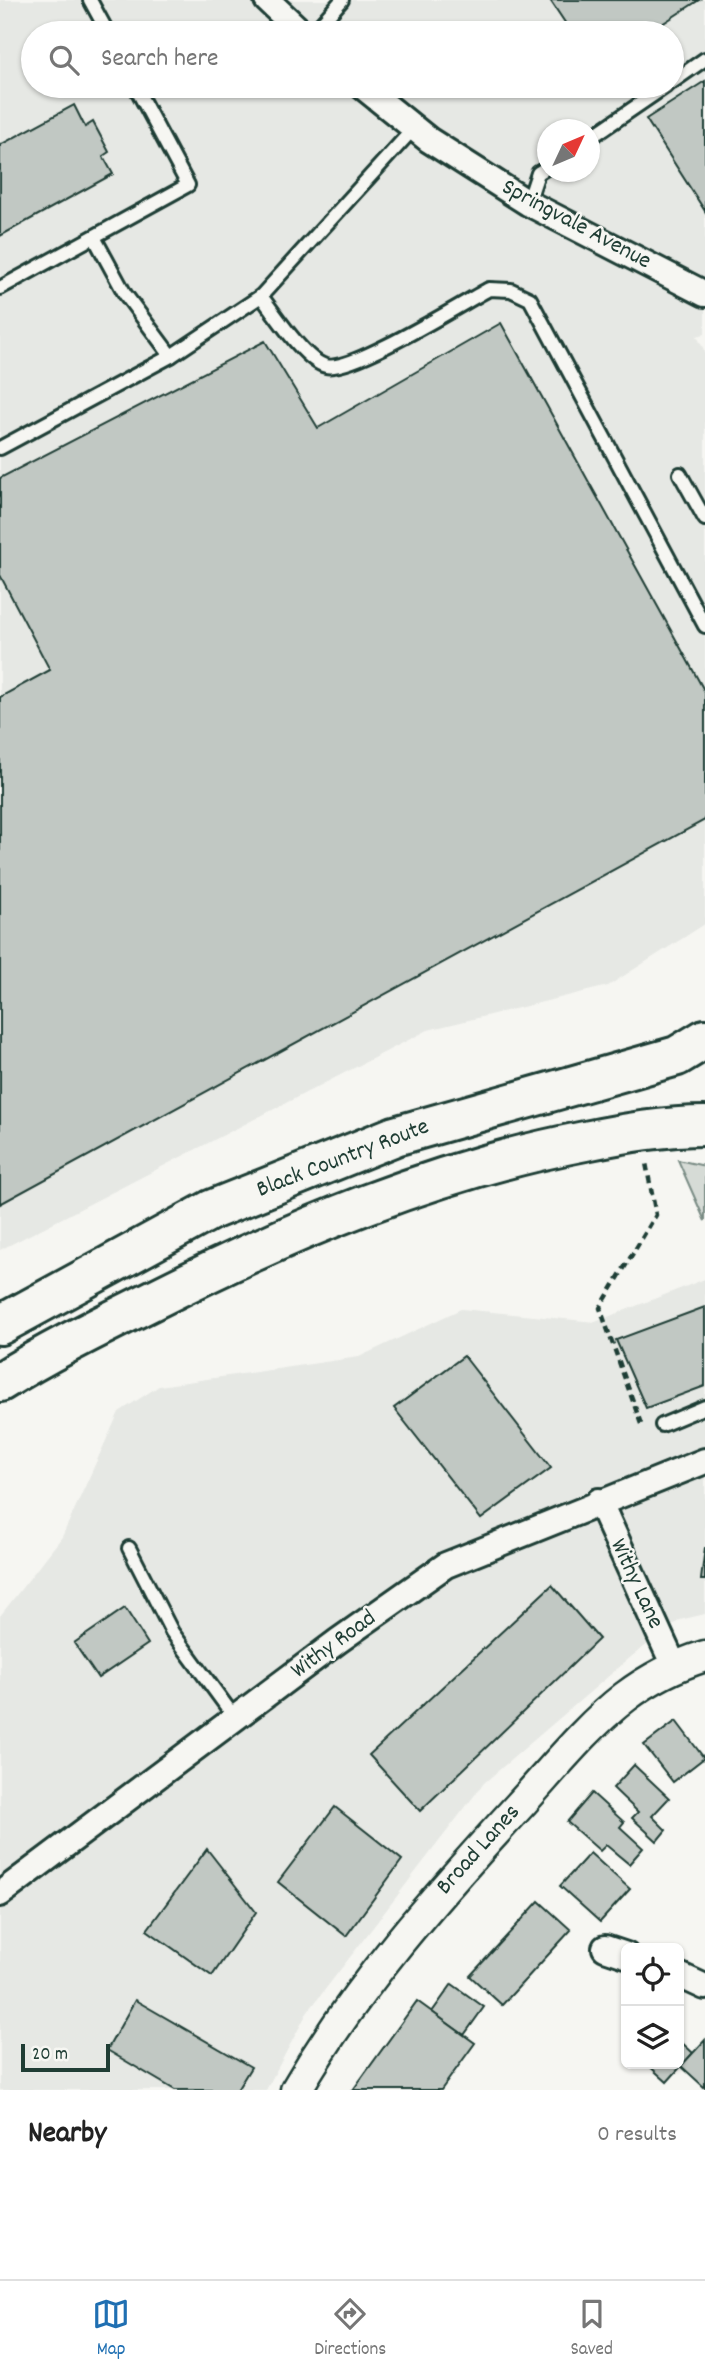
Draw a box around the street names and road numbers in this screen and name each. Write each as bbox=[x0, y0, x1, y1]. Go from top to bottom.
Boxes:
street label: Springvale Avenue bbox=[495, 171, 657, 279]
street label: Black Country Route bbox=[252, 1110, 434, 1208]
street label: Withy Lane bbox=[600, 1533, 672, 1635]
street label: Withy Road bbox=[284, 1602, 384, 1688]
street label: Broad Lanes bbox=[429, 1797, 529, 1903]

